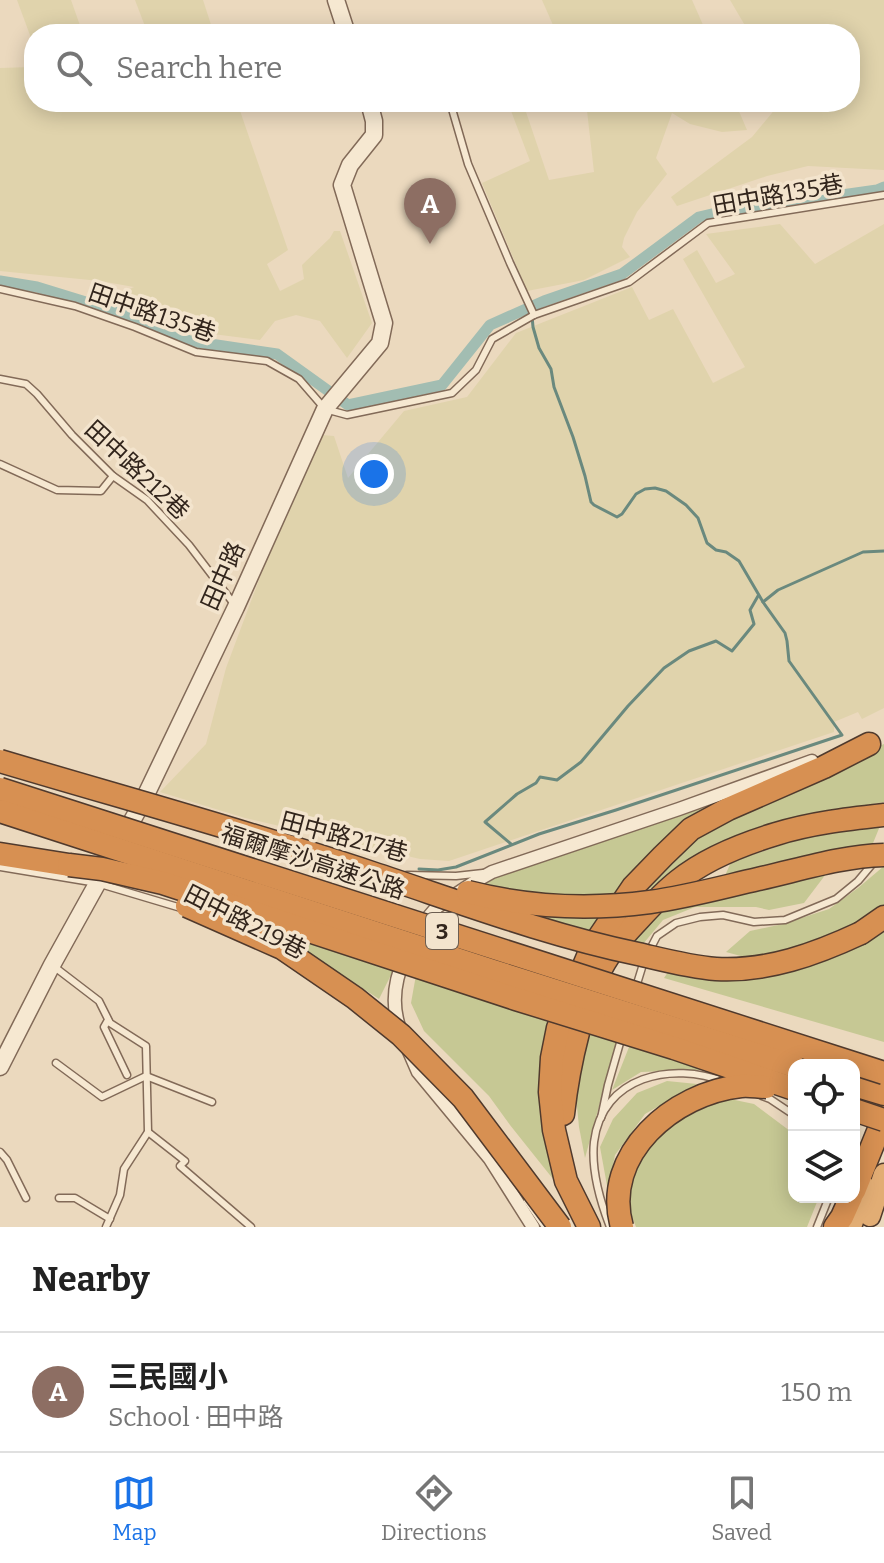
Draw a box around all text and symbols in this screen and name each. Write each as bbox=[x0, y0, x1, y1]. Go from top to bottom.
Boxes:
search box bbox=[24, 24, 860, 112]
icon: search bbox=[52, 46, 96, 90]
text: Search here bbox=[116, 50, 283, 86]
street label: 田中路135巷 bbox=[710, 170, 846, 220]
pin: A bbox=[404, 178, 456, 244]
street label: 田中路135巷 bbox=[85, 278, 219, 348]
street label: 田中路212巷 bbox=[79, 415, 195, 525]
your location bbox=[354, 454, 394, 494]
street label: 田中路 bbox=[196, 537, 250, 615]
street label: 田中路217巷 bbox=[277, 807, 411, 867]
street label: 福爾摩沙高速公路 bbox=[217, 819, 409, 905]
street label: 田中路219巷 bbox=[179, 879, 311, 965]
road number: 3 bbox=[426, 913, 458, 949]
map controls bbox=[788, 1059, 860, 1203]
button: locate bbox=[788, 1059, 860, 1131]
button: layers bbox=[788, 1131, 860, 1203]
text: Nearby bbox=[32, 1259, 150, 1300]
text: 三民國小 bbox=[108, 1359, 228, 1395]
text: A bbox=[49, 1377, 67, 1408]
text: 150 m bbox=[781, 1377, 852, 1408]
text: School · 田中路 bbox=[108, 1402, 284, 1433]
tab: Map bbox=[112, 1471, 157, 1546]
tab: Directions bbox=[381, 1471, 487, 1546]
tab: Saved bbox=[711, 1471, 772, 1546]

